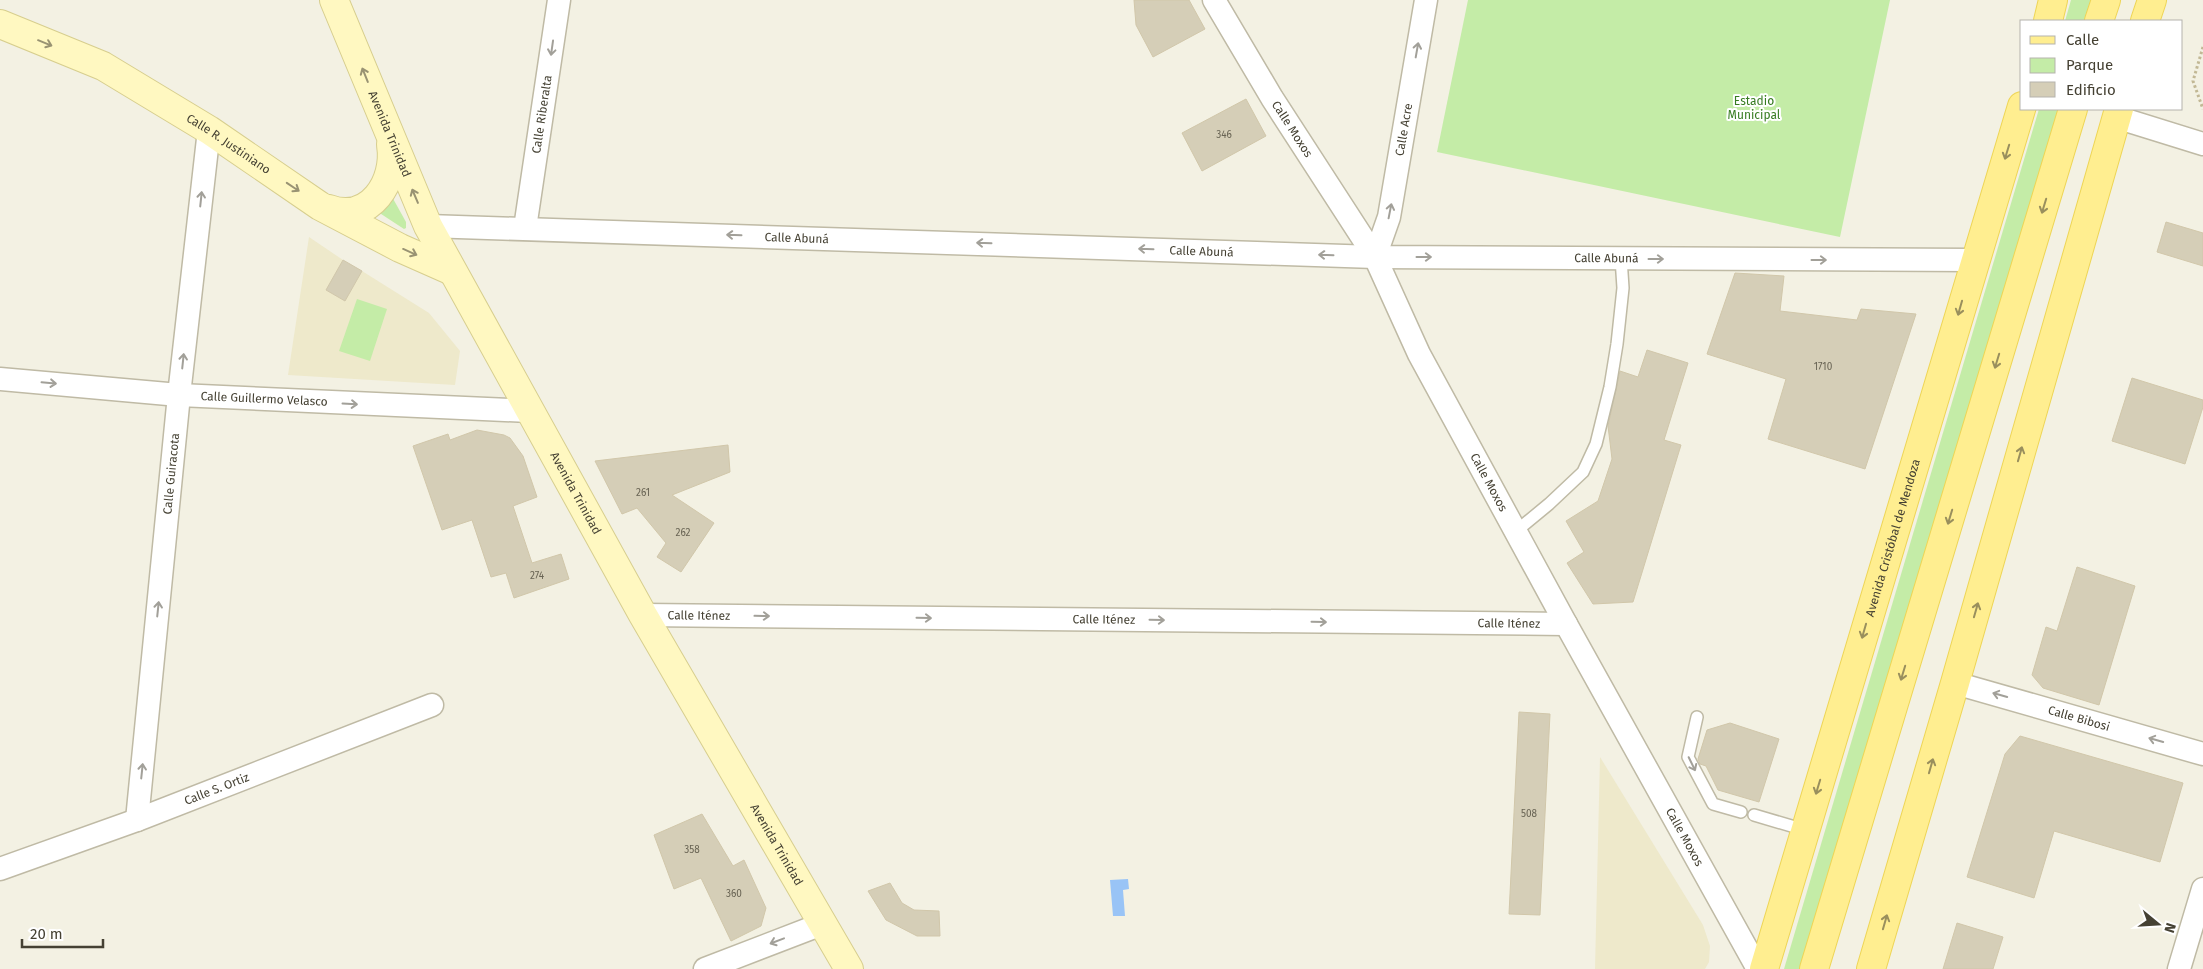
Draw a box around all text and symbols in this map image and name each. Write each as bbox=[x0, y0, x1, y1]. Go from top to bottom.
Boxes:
legend bbox=[2020, 20, 2183, 110]
text: Calle bbox=[2066, 31, 2099, 49]
one-way arrow bbox=[37, 38, 52, 48]
one-way arrow bbox=[547, 40, 557, 56]
one-way arrow bbox=[1413, 43, 1423, 59]
text: Parque bbox=[2066, 56, 2113, 74]
one-way arrow bbox=[359, 68, 369, 83]
street label: Calle Riberalta bbox=[529, 74, 555, 154]
text: Edificio bbox=[2066, 81, 2116, 99]
street label: Avenida Trinidad bbox=[366, 89, 414, 179]
park label: Estadio Municipal bbox=[1728, 94, 1781, 122]
street label: Calle Moxos bbox=[1269, 98, 1316, 160]
street label: Calle Acre bbox=[1393, 102, 1415, 157]
street label: Calle R. Justiniano bbox=[184, 111, 273, 177]
house number: 346 bbox=[1216, 129, 1232, 141]
one-way arrow bbox=[2002, 144, 2012, 160]
one-way arrow bbox=[286, 182, 300, 192]
one-way arrow bbox=[410, 189, 419, 204]
one-way arrow bbox=[196, 191, 206, 207]
one-way arrow bbox=[2038, 197, 2048, 213]
one-way arrow bbox=[1386, 203, 1396, 219]
one-way arrow bbox=[726, 230, 742, 240]
street label: Calle Abuná bbox=[764, 230, 829, 246]
one-way arrow bbox=[976, 239, 992, 248]
street label: Calle Abuná bbox=[1169, 243, 1234, 259]
one-way arrow bbox=[1139, 244, 1155, 254]
one-way arrow bbox=[402, 248, 417, 258]
one-way arrow bbox=[1318, 250, 1334, 260]
street label: Calle Abuná bbox=[1574, 251, 1639, 265]
one-way arrow bbox=[1415, 252, 1431, 262]
one-way arrow bbox=[1648, 254, 1664, 264]
one-way arrow bbox=[1810, 255, 1826, 264]
one-way arrow bbox=[1955, 299, 1965, 315]
one-way arrow bbox=[178, 353, 188, 369]
one-way arrow bbox=[1991, 353, 2001, 369]
house number: 1710 bbox=[1814, 361, 1833, 373]
one-way arrow bbox=[40, 379, 56, 388]
street label: Calle Guillermo Velasco bbox=[200, 389, 328, 409]
one-way arrow bbox=[342, 399, 358, 408]
street label: Calle Guiracota bbox=[160, 432, 182, 515]
one-way arrow bbox=[2016, 446, 2026, 462]
street label: Avenida Trinidad bbox=[547, 450, 604, 537]
street label: Calle Moxos bbox=[1467, 451, 1511, 514]
street label: Avenida Cristóbal de Mendoza bbox=[1863, 457, 1923, 618]
house number: 261 bbox=[636, 487, 650, 499]
one-way arrow bbox=[1945, 509, 1955, 525]
house number: 262 bbox=[675, 527, 691, 539]
house number: 274 bbox=[530, 570, 545, 582]
one-way arrow bbox=[153, 602, 163, 618]
one-way arrow bbox=[1971, 603, 1981, 619]
street label: Calle Iténez bbox=[668, 608, 730, 623]
one-way arrow bbox=[753, 611, 769, 621]
street label: Calle Iténez bbox=[1073, 612, 1135, 627]
one-way arrow bbox=[916, 613, 932, 623]
one-way arrow bbox=[1148, 615, 1164, 625]
street label: Calle Iténez bbox=[1478, 616, 1540, 631]
one-way arrow bbox=[1310, 617, 1327, 627]
one-way arrow bbox=[1859, 623, 1869, 639]
one-way arrow bbox=[1898, 664, 1908, 680]
one-way arrow bbox=[1992, 690, 2008, 700]
street label: Calle Bibosi bbox=[2047, 703, 2112, 734]
one-way arrow bbox=[2149, 735, 2165, 745]
one-way arrow bbox=[1687, 756, 1697, 771]
one-way arrow bbox=[1926, 759, 1936, 775]
one-way arrow bbox=[137, 763, 147, 779]
street label: Calle S. Ortiz bbox=[182, 770, 251, 808]
one-way arrow bbox=[1813, 779, 1823, 795]
street label: Avenida Trinidad bbox=[748, 801, 806, 888]
street label: Calle Moxos bbox=[1663, 805, 1706, 869]
house number: 508 bbox=[1521, 808, 1538, 820]
house number: 358 bbox=[684, 844, 700, 856]
house number: 360 bbox=[726, 888, 742, 900]
north arrow bbox=[2133, 899, 2183, 949]
one-way arrow bbox=[1880, 915, 1890, 931]
scale bar bbox=[22, 916, 104, 948]
text: N bbox=[2160, 921, 2179, 935]
text: 20 m bbox=[30, 925, 63, 943]
one-way arrow bbox=[769, 938, 784, 947]

